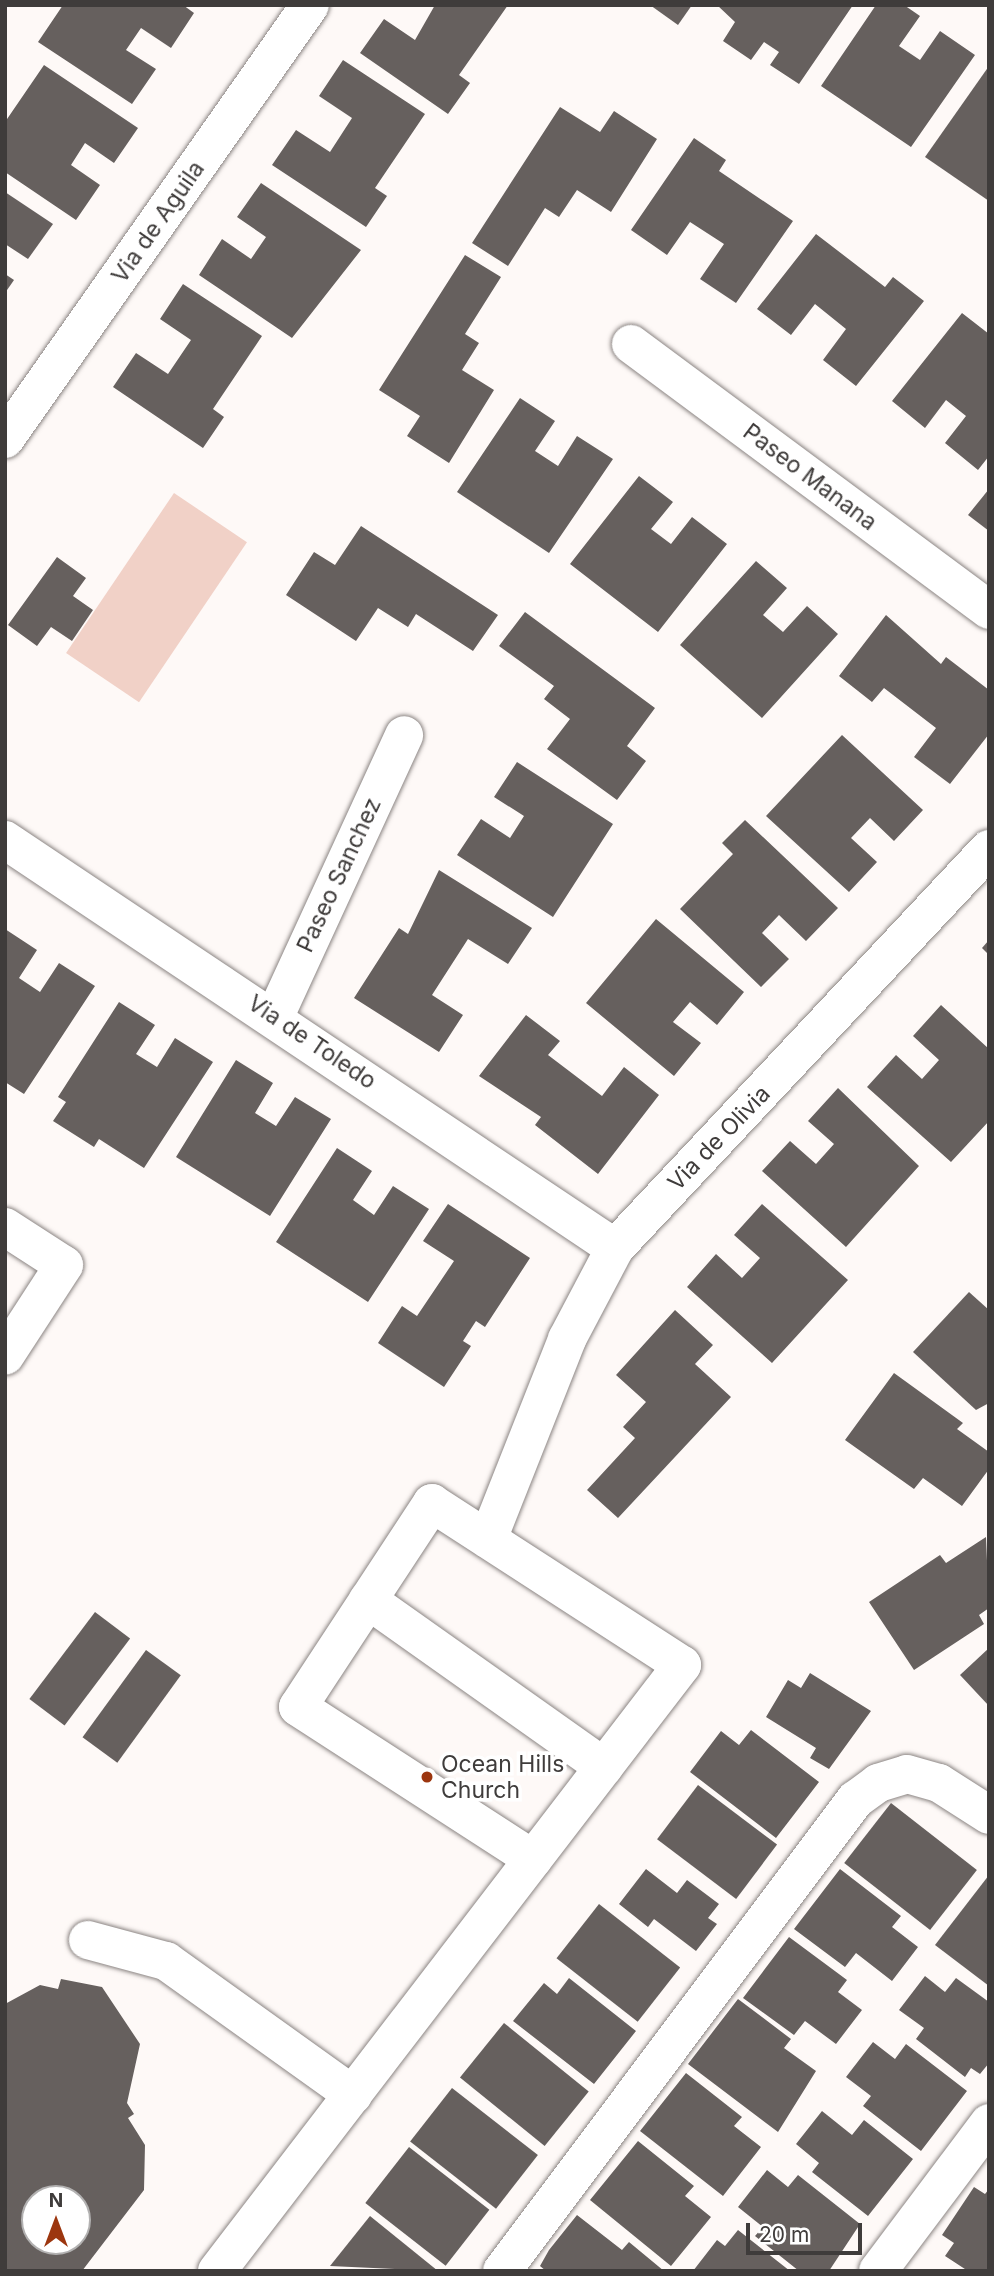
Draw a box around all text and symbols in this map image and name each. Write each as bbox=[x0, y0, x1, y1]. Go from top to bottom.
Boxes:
street label: Via de Aguila bbox=[106, 156, 210, 288]
street label: Paseo Manana bbox=[738, 418, 882, 536]
street label: Paseo Sanchez bbox=[291, 793, 387, 957]
street label: Via de Toledo bbox=[243, 989, 381, 1095]
street label: Via de Olivia bbox=[662, 1080, 776, 1196]
place label: Ocean Hills Church bbox=[441, 1750, 564, 1804]
marker: Ocean Hills Church bbox=[419, 1769, 435, 1785]
north arrow bbox=[21, 2185, 91, 2255]
text: N bbox=[49, 2189, 63, 2212]
scale bar bbox=[749, 2210, 864, 2254]
text: 20 m bbox=[759, 2222, 809, 2247]

